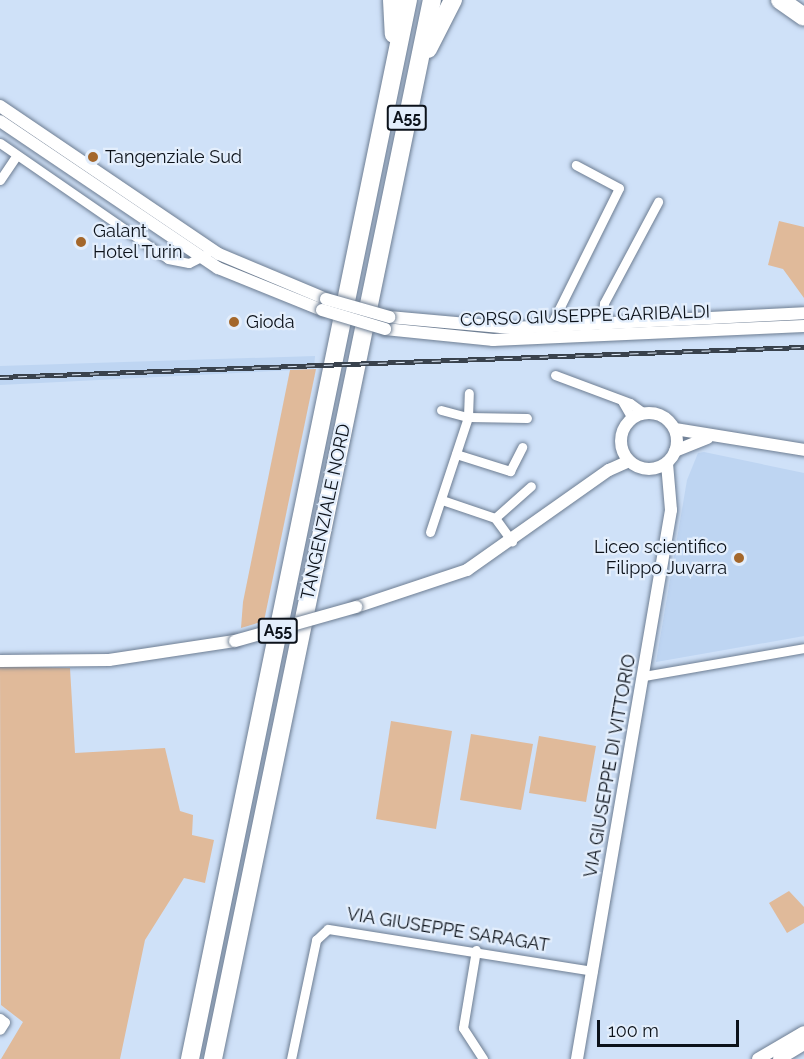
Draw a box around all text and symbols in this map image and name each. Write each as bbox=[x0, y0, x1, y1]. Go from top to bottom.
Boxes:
road number: A55 bbox=[386, 105, 428, 131]
place label: Tangenziale Sud bbox=[105, 146, 242, 168]
marker: Tangenziale Sud bbox=[86, 150, 100, 164]
place label: Galant Hotel Turin bbox=[93, 221, 184, 264]
marker: Galant Hotel Turin bbox=[74, 235, 88, 249]
street label: CORSO GIUSEPPE GARIBALDI bbox=[460, 301, 710, 331]
place label: Gioda bbox=[246, 311, 295, 333]
marker: Gioda bbox=[227, 315, 241, 329]
street label: TANGENZIALE NORD bbox=[297, 422, 355, 602]
place label: Liceo scientifico Filippo Juvarra bbox=[594, 537, 727, 580]
marker: Liceo scientifico Filippo Juvarra bbox=[732, 551, 746, 565]
road number: A55 bbox=[257, 618, 299, 644]
street label: VIA GIUSEPPE DI VITTORIO bbox=[580, 652, 640, 880]
street label: VIA GIUSEPPE SARAGAT bbox=[345, 903, 551, 957]
scale bar bbox=[600, 1008, 742, 1046]
text: 100 m bbox=[608, 1020, 659, 1041]

